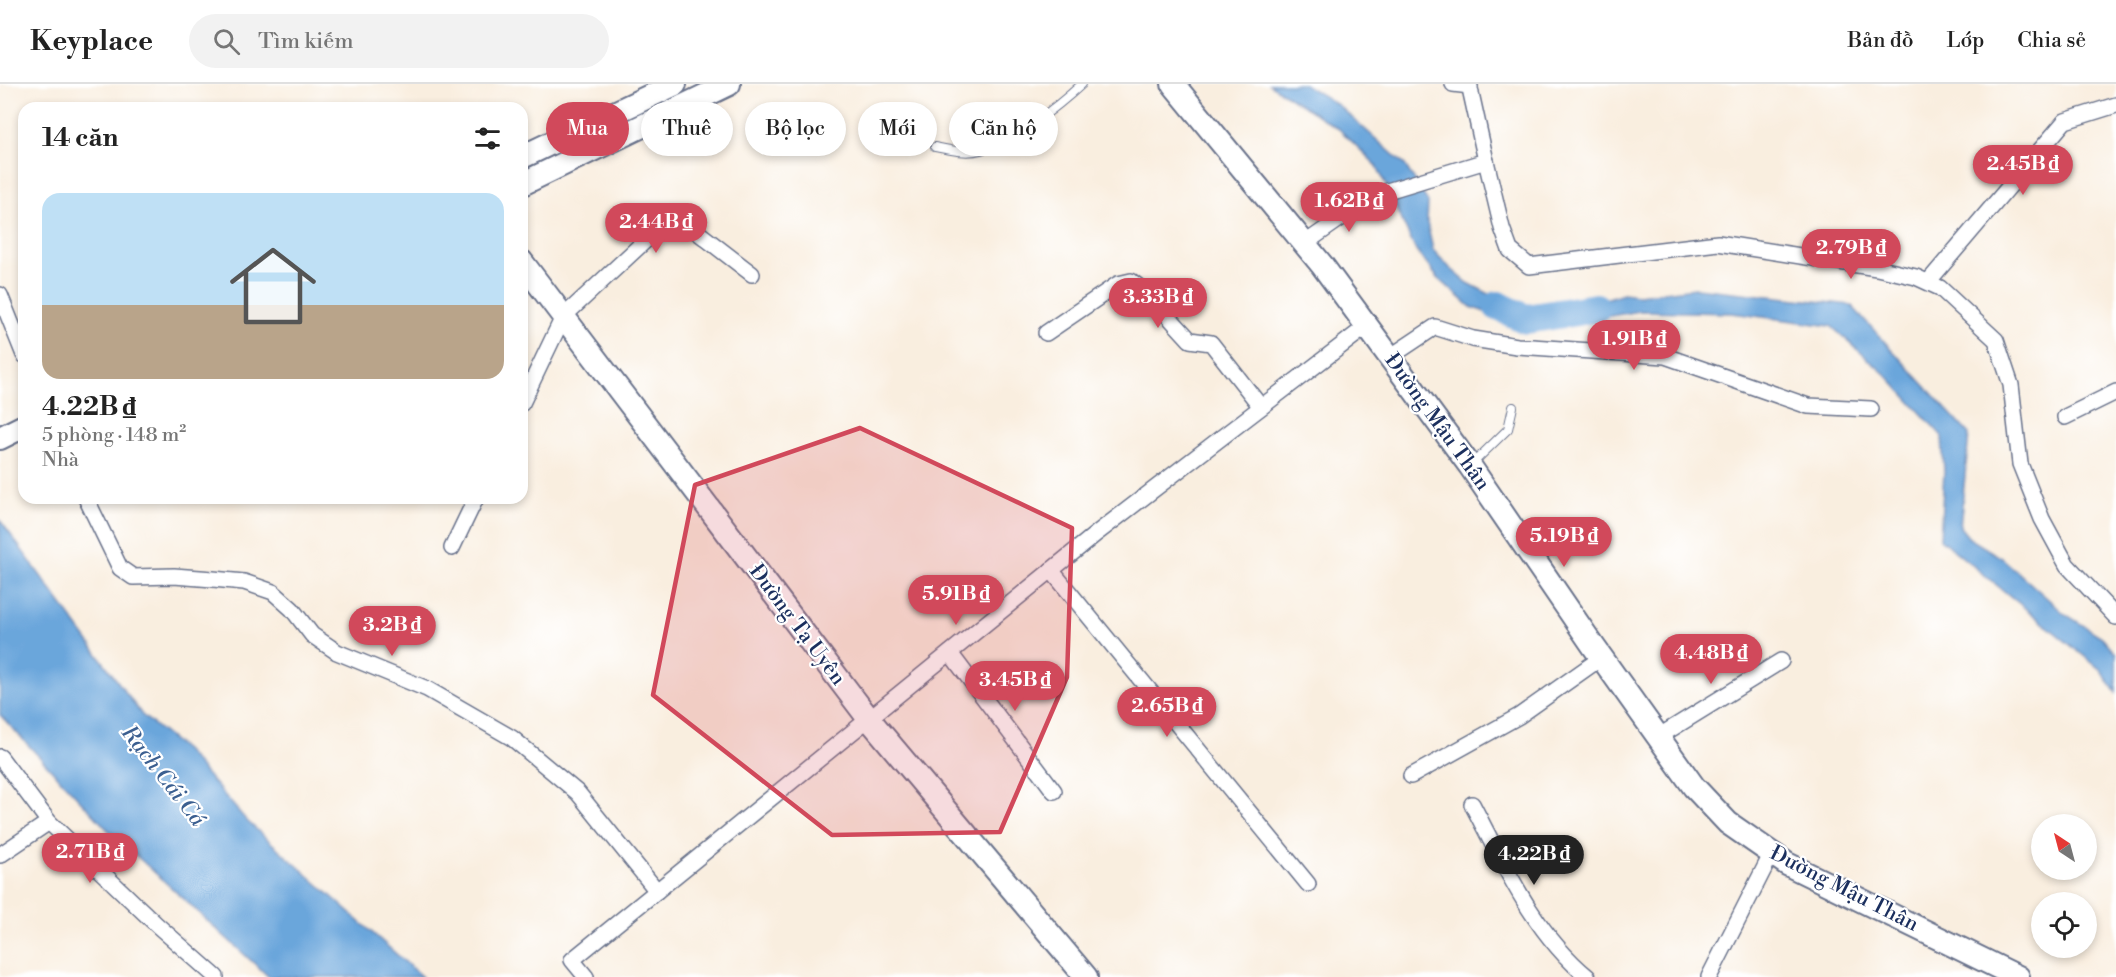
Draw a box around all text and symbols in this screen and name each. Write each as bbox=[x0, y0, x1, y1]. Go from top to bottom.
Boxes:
search box bbox=[189, 14, 609, 68]
text: Keyplace bbox=[30, 24, 153, 59]
icon: search bbox=[210, 25, 243, 58]
text: Tìm kiếm bbox=[258, 28, 354, 55]
text: Bản đồ bbox=[1848, 28, 1914, 54]
text: Lớp bbox=[1947, 28, 1984, 54]
text: Chia sẻ bbox=[2017, 28, 2086, 54]
chip: Mua bbox=[546, 102, 629, 156]
chip: Thuê bbox=[641, 102, 733, 156]
chip: Bộ lọc bbox=[745, 102, 846, 156]
chip: Mới bbox=[858, 102, 937, 156]
chip: Căn hộ bbox=[949, 102, 1058, 156]
text: 14 căn bbox=[42, 122, 118, 154]
icon: filters bbox=[471, 122, 504, 155]
pin: 2.45B ₫ bbox=[1968, 145, 2078, 196]
text: 2.45B ₫ bbox=[1987, 152, 2059, 177]
pin: 1.62B ₫ bbox=[1294, 182, 1404, 233]
text: 1.62B ₫ bbox=[1315, 189, 1383, 214]
pin: 2.44B ₫ bbox=[601, 203, 711, 254]
text: 2.44B ₫ bbox=[619, 210, 693, 235]
pin: 2.79B ₫ bbox=[1796, 229, 1906, 280]
icon: home bbox=[219, 232, 327, 340]
text: 2.79B ₫ bbox=[1816, 236, 1886, 261]
pin: 3.33B ₫ bbox=[1103, 278, 1213, 329]
text: 3.33B ₫ bbox=[1123, 285, 1193, 310]
pin: 1.91B ₫ bbox=[1579, 320, 1689, 371]
text: 1.91B ₫ bbox=[1601, 327, 1667, 352]
street label: Đường Mậu Thân bbox=[1378, 348, 1496, 496]
text: 4.22B ₫ bbox=[42, 391, 136, 423]
text: 5 phòng · 148 m² bbox=[42, 423, 186, 448]
text: Nhà bbox=[42, 448, 79, 473]
pin: 5.19B ₫ bbox=[1509, 517, 1619, 568]
text: 5.19B ₫ bbox=[1530, 524, 1598, 549]
street label: Đường Tạ Uyên bbox=[743, 559, 851, 691]
pin: 5.91B ₫ bbox=[901, 575, 1011, 626]
text: 5.91B ₫ bbox=[922, 582, 990, 607]
pin: 3.2B ₫ bbox=[343, 606, 441, 657]
text: 3.2B ₫ bbox=[363, 613, 421, 638]
pin: 4.48B ₫ bbox=[1656, 634, 1766, 685]
text: 4.48B ₫ bbox=[1674, 641, 1748, 666]
pin: 3.45B ₫ bbox=[960, 661, 1070, 712]
text: 3.45B ₫ bbox=[979, 668, 1051, 693]
pin: 2.65B ₫ bbox=[1112, 687, 1222, 738]
text: 2.65B ₫ bbox=[1131, 694, 1203, 719]
water label: Rạch Cái Cá bbox=[115, 719, 211, 833]
north arrow bbox=[2031, 814, 2097, 880]
map controls bbox=[2031, 814, 2097, 958]
pin: 2.71B ₫ bbox=[35, 833, 145, 884]
pin: 4.22B ₫ bbox=[1479, 835, 1589, 886]
text: 2.71B ₫ bbox=[56, 840, 124, 865]
street label: Đường Mậu Thân bbox=[1765, 840, 1923, 938]
text: 4.22B ₫ bbox=[1498, 842, 1570, 867]
button: locate bbox=[2031, 892, 2097, 958]

